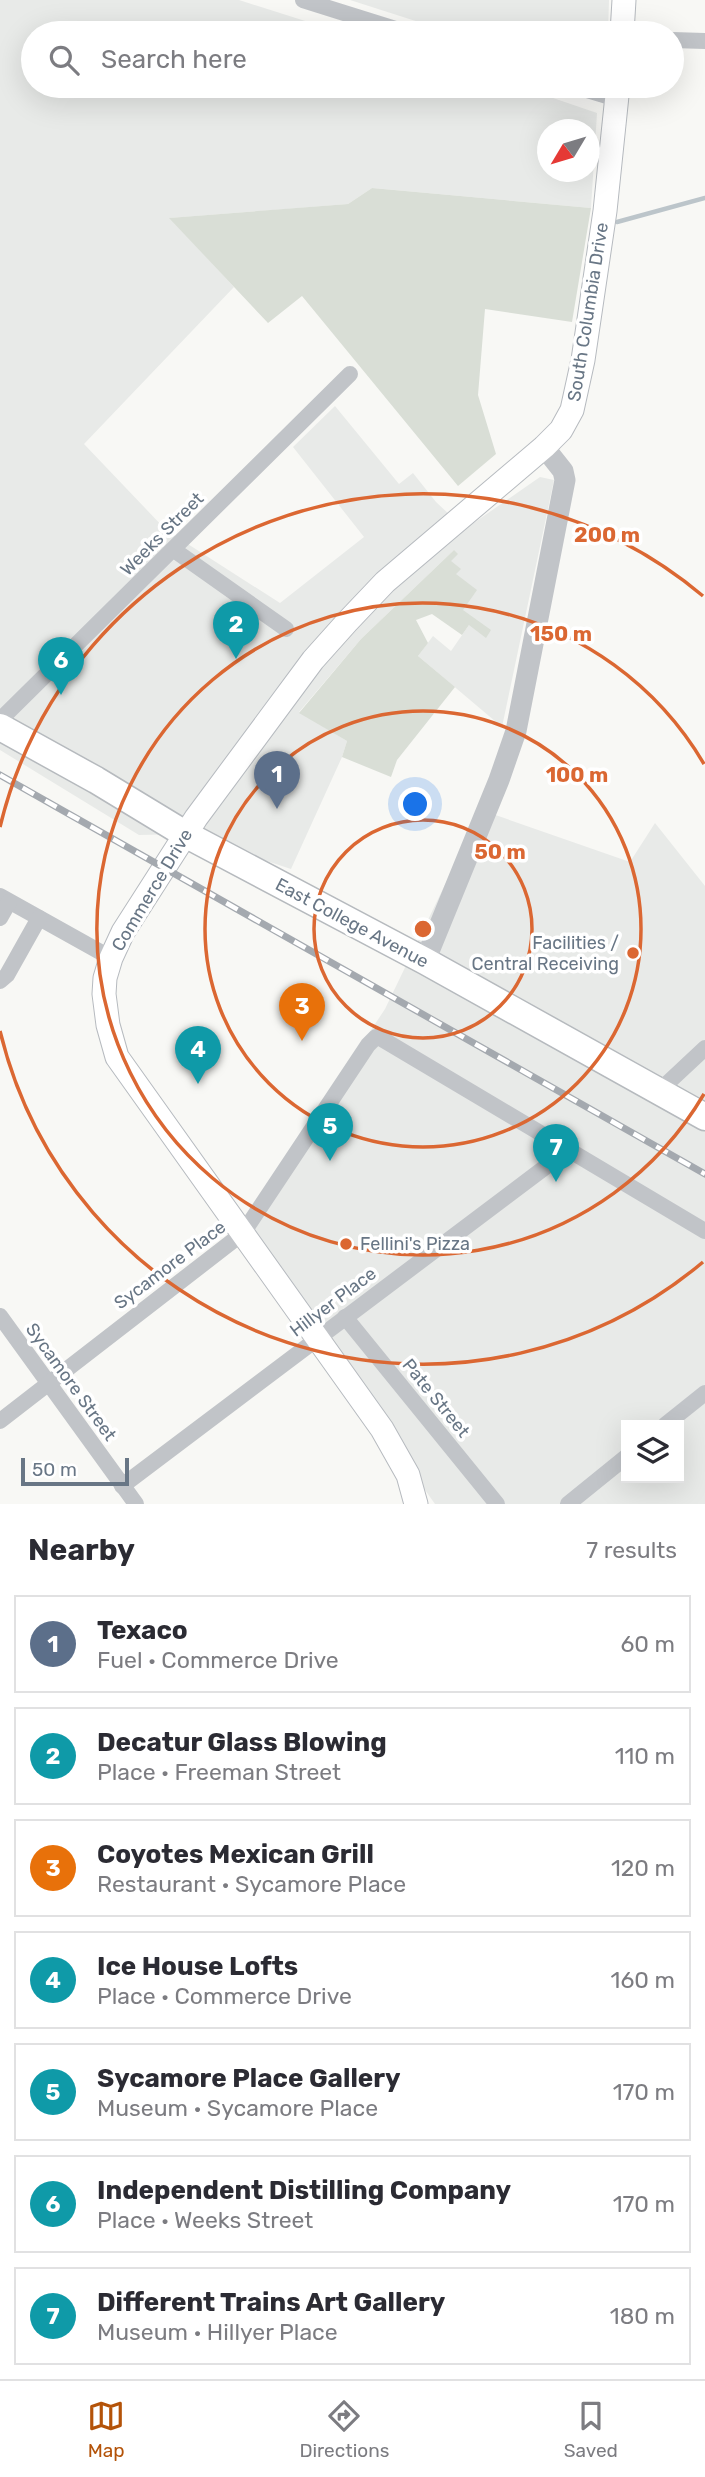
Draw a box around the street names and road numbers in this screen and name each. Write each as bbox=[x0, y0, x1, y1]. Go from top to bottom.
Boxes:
street label: South Columbia Drive bbox=[563, 221, 613, 403]
street label: Weeks Street bbox=[116, 488, 208, 580]
street label: Commerce Drive bbox=[107, 825, 197, 955]
street label: East College Avenue bbox=[272, 873, 432, 973]
street label: Sycamore Place bbox=[110, 1216, 230, 1314]
street label: Hillyer Place bbox=[285, 1262, 381, 1342]
street label: Sycamore Street bbox=[21, 1319, 121, 1445]
street label: Pate Street bbox=[398, 1354, 474, 1442]

